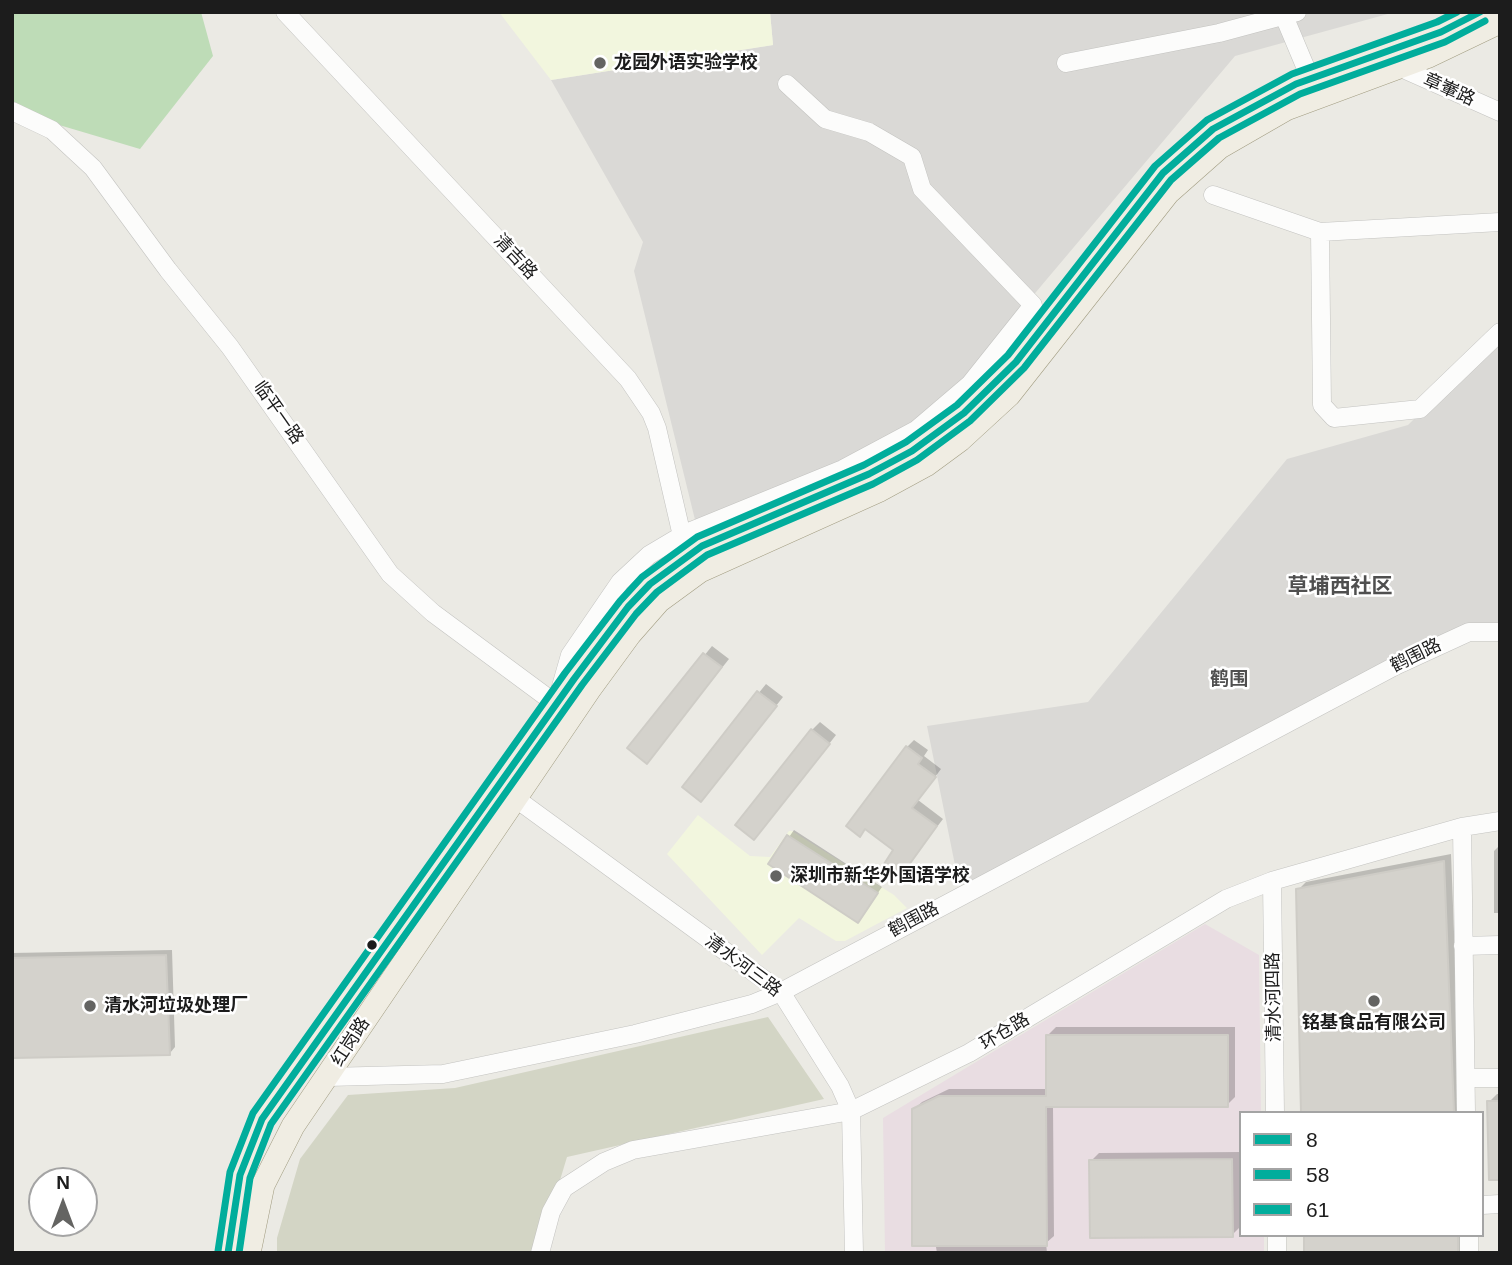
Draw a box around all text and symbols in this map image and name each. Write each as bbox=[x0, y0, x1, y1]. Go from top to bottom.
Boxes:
place label: 龙园外语实验学校 bbox=[614, 52, 758, 74]
marker: 龙园外语实验学校 bbox=[592, 55, 608, 71]
street label: 章輋路 bbox=[1420, 69, 1478, 111]
street label: 清吉路 bbox=[489, 230, 541, 284]
street label: 临平一路 bbox=[249, 377, 307, 449]
district label: 草埔西社区 bbox=[1288, 574, 1392, 600]
street label: 鹤围路 bbox=[1387, 634, 1445, 678]
district label: 鹤围 bbox=[1210, 669, 1248, 691]
place label: 深圳市新华外国语学校 bbox=[790, 865, 970, 887]
marker: 深圳市新华外国语学校 bbox=[768, 868, 784, 884]
street label: 鹤围路 bbox=[885, 898, 943, 942]
street label: 清水河三路 bbox=[701, 930, 785, 1002]
unlabelled marker bbox=[365, 938, 379, 952]
street label: 清水河四路 bbox=[1262, 952, 1286, 1042]
marker: 铭基食品有限公司 bbox=[1366, 993, 1382, 1009]
place label: 清水河垃圾处理厂 bbox=[104, 995, 248, 1017]
marker: 清水河垃圾处理厂 bbox=[82, 998, 98, 1014]
street label: 环仓路 bbox=[976, 1009, 1034, 1055]
place label: 铭基食品有限公司 bbox=[1302, 1012, 1446, 1034]
street label: 红岗路 bbox=[327, 1013, 375, 1071]
legend bbox=[1239, 1111, 1484, 1237]
text: 8 bbox=[1306, 1128, 1318, 1151]
text: 58 bbox=[1306, 1163, 1329, 1186]
north arrow bbox=[28, 1167, 98, 1237]
text: N bbox=[56, 1172, 70, 1193]
text: 61 bbox=[1306, 1198, 1329, 1221]

